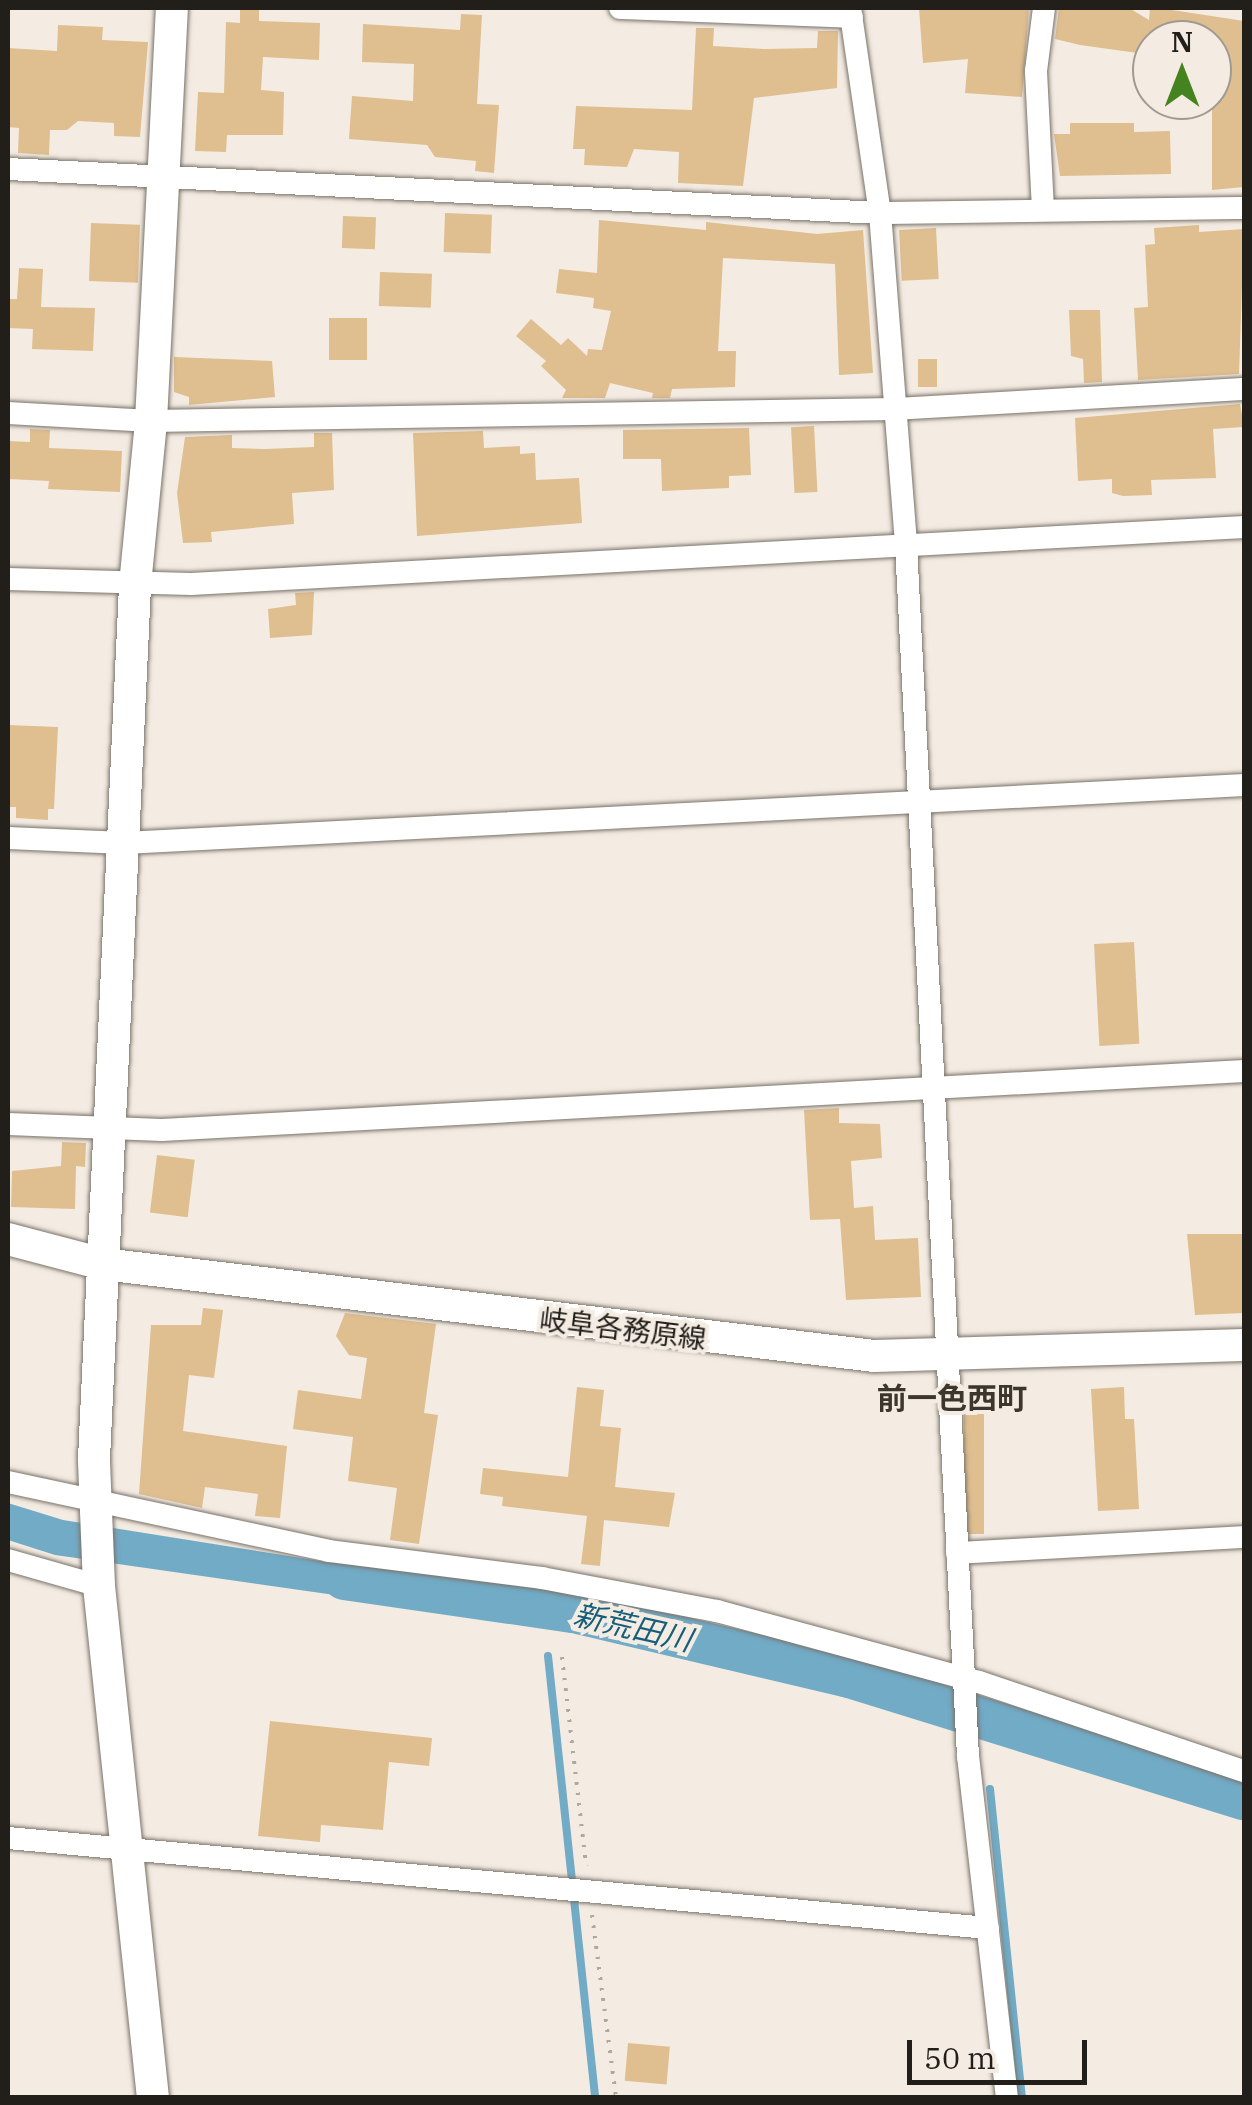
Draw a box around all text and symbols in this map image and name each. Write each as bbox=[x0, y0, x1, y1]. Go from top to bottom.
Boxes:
north arrow bbox=[1132, 20, 1232, 120]
text: N bbox=[1171, 23, 1193, 60]
street label: 岐阜各務原線 bbox=[538, 1302, 708, 1356]
district label: 前一色西町 bbox=[877, 1380, 1027, 1416]
water label: 新荒田川 bbox=[570, 1596, 696, 1658]
scale bar bbox=[912, 2020, 1092, 2082]
text: 50 m bbox=[924, 2038, 996, 2077]

